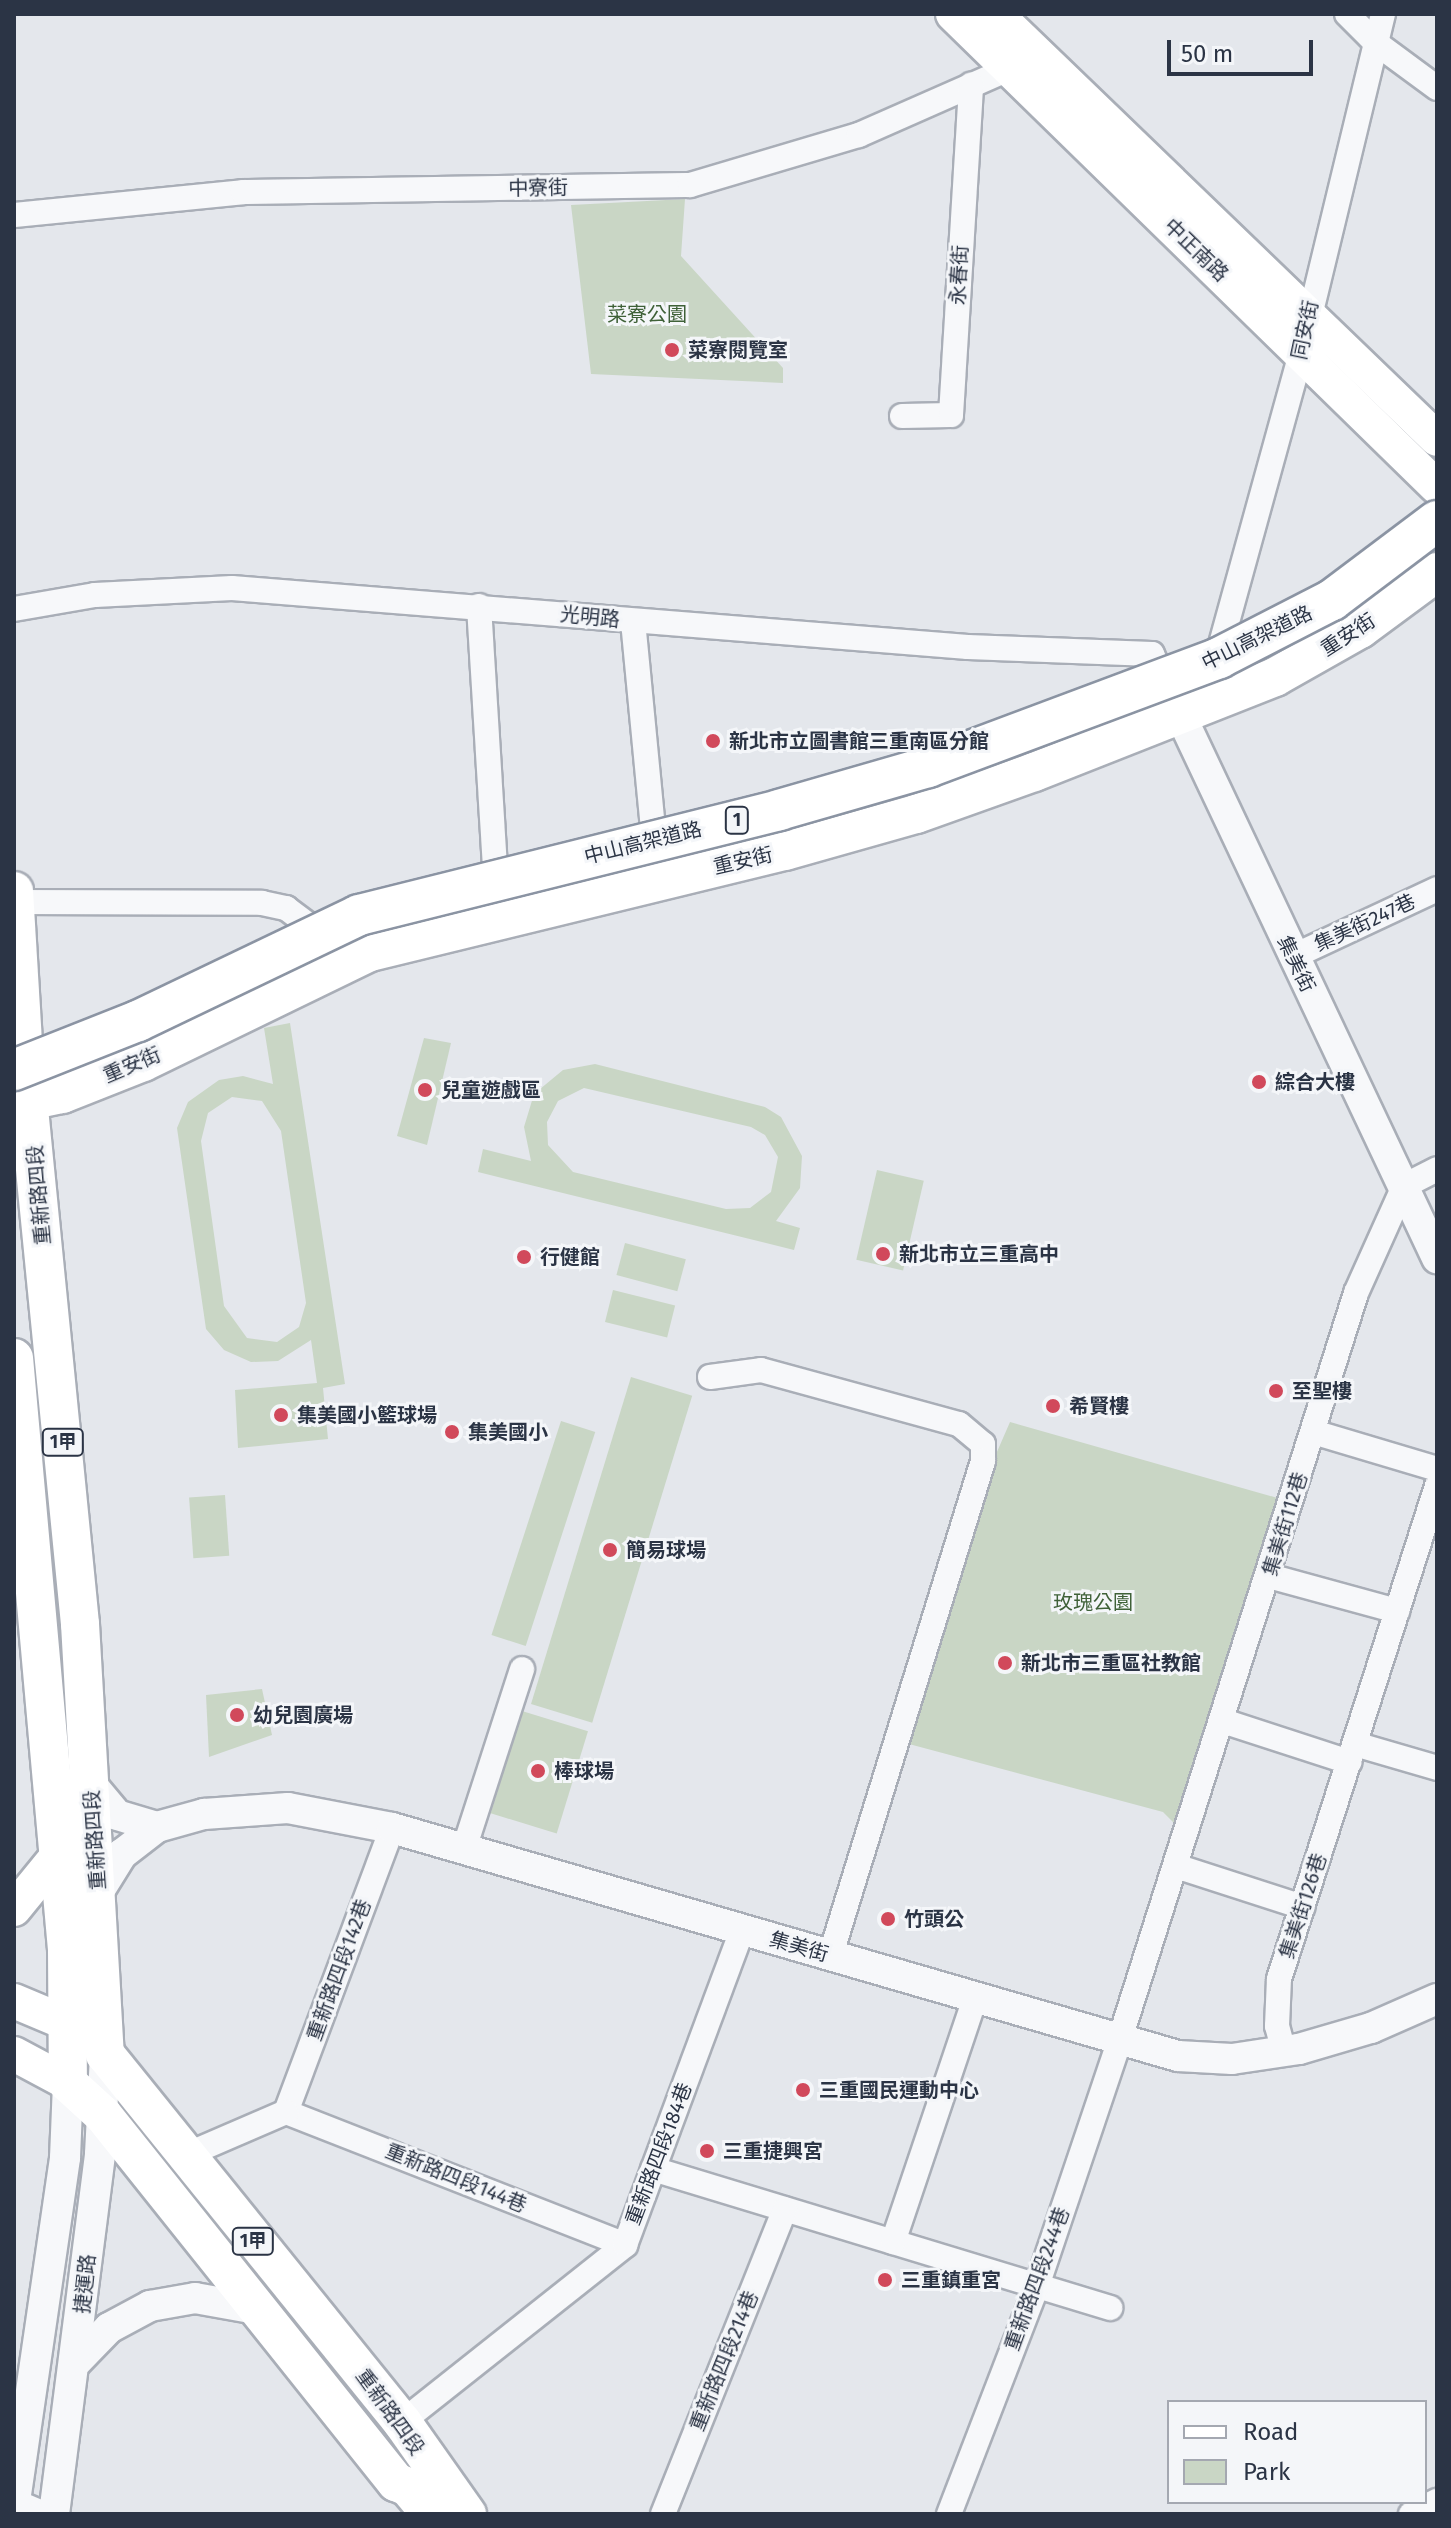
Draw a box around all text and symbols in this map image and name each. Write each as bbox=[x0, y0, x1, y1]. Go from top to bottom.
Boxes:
scale bar bbox=[1171, 24, 1317, 74]
text: 50 m bbox=[1181, 40, 1233, 68]
street label: 中寮街 bbox=[508, 175, 568, 201]
street label: 中正南路 bbox=[1159, 214, 1233, 286]
street label: 永春街 bbox=[945, 244, 973, 306]
street label: 同安街 bbox=[1287, 298, 1323, 362]
park label: 菜寮公園 bbox=[607, 302, 687, 326]
place label: 菜寮閱覽室 bbox=[688, 338, 788, 362]
marker: 菜寮閱覽室 bbox=[663, 341, 681, 359]
street label: 中山高架道路 bbox=[1198, 601, 1316, 675]
street label: 光明路 bbox=[559, 602, 621, 632]
street label: 重安街 bbox=[1316, 609, 1380, 661]
place label: 新北市立圖書館三重南區分館 bbox=[729, 729, 989, 753]
marker: 新北市立圖書館三重南區分館 bbox=[704, 732, 722, 750]
road number: 1 bbox=[723, 806, 751, 834]
street label: 中山高架道路 bbox=[582, 817, 704, 869]
street label: 重安街 bbox=[711, 843, 775, 879]
street label: 集美街247巷 bbox=[1311, 889, 1419, 957]
street label: 集美街 bbox=[1272, 932, 1320, 996]
street label: 重安街 bbox=[100, 1042, 164, 1088]
place label: 綜合大樓 bbox=[1275, 1070, 1355, 1094]
marker: 綜合大樓 bbox=[1250, 1073, 1268, 1091]
place label: 兒童遊戲區 bbox=[441, 1078, 541, 1102]
marker: 兒童遊戲區 bbox=[416, 1081, 434, 1099]
street label: 重新路四段 bbox=[23, 1144, 55, 1246]
place label: 新北市立三重高中 bbox=[899, 1242, 1059, 1266]
place label: 行健館 bbox=[540, 1245, 600, 1269]
marker: 新北市立三重高中 bbox=[874, 1245, 892, 1263]
marker: 行健館 bbox=[515, 1248, 533, 1266]
place label: 至聖樓 bbox=[1292, 1379, 1352, 1403]
marker: 至聖樓 bbox=[1267, 1382, 1285, 1400]
place label: 希賢樓 bbox=[1069, 1394, 1129, 1418]
marker: 希賢樓 bbox=[1044, 1397, 1062, 1415]
place label: 集美國小籃球場 bbox=[297, 1403, 437, 1427]
marker: 集美國小籃球場 bbox=[272, 1406, 290, 1424]
place label: 集美國小 bbox=[468, 1420, 548, 1444]
marker: 集美國小 bbox=[443, 1423, 461, 1441]
road number: 1甲 bbox=[41, 1428, 85, 1456]
street label: 集美街112巷 bbox=[1258, 1469, 1312, 1579]
place label: 簡易球場 bbox=[626, 1538, 706, 1562]
marker: 簡易球場 bbox=[601, 1541, 619, 1559]
park label: 玫瑰公園 bbox=[1053, 1590, 1133, 1614]
place label: 新北市三重區社教館 bbox=[1021, 1651, 1201, 1675]
marker: 新北市三重區社教館 bbox=[996, 1654, 1014, 1672]
place label: 幼兒園廣場 bbox=[253, 1703, 353, 1727]
marker: 幼兒園廣場 bbox=[228, 1706, 246, 1724]
place label: 棒球場 bbox=[554, 1759, 614, 1783]
marker: 棒球場 bbox=[529, 1762, 547, 1780]
street label: 重新路四段 bbox=[80, 1789, 110, 1891]
street label: 集美街126巷 bbox=[1275, 1850, 1331, 1962]
street label: 重新路四段142巷 bbox=[302, 1896, 376, 2044]
place label: 竹頭公 bbox=[904, 1907, 964, 1931]
marker: 竹頭公 bbox=[879, 1910, 897, 1928]
street label: 集美街 bbox=[767, 1927, 831, 1967]
place label: 三重國民運動中心 bbox=[819, 2078, 979, 2102]
street label: 重新路四段184巷 bbox=[621, 2080, 697, 2228]
marker: 三重國民運動中心 bbox=[794, 2081, 812, 2099]
street label: 重新路四段144巷 bbox=[382, 2139, 530, 2217]
place label: 三重捷興宮 bbox=[723, 2139, 823, 2163]
marker: 三重捷興宮 bbox=[698, 2142, 716, 2160]
street label: 重新路四段244巷 bbox=[1000, 2204, 1074, 2354]
road number: 1甲 bbox=[231, 2227, 275, 2255]
street label: 捷運路 bbox=[70, 2253, 100, 2315]
place label: 三重鎮重宮 bbox=[901, 2268, 1001, 2292]
marker: 三重鎮重宮 bbox=[876, 2271, 894, 2289]
street label: 重新路四段214巷 bbox=[685, 2288, 763, 2434]
street label: 重新路四段 bbox=[351, 2364, 429, 2460]
legend bbox=[1167, 2400, 1427, 2504]
text: Road bbox=[1243, 2418, 1298, 2446]
text: Park bbox=[1243, 2458, 1290, 2486]

